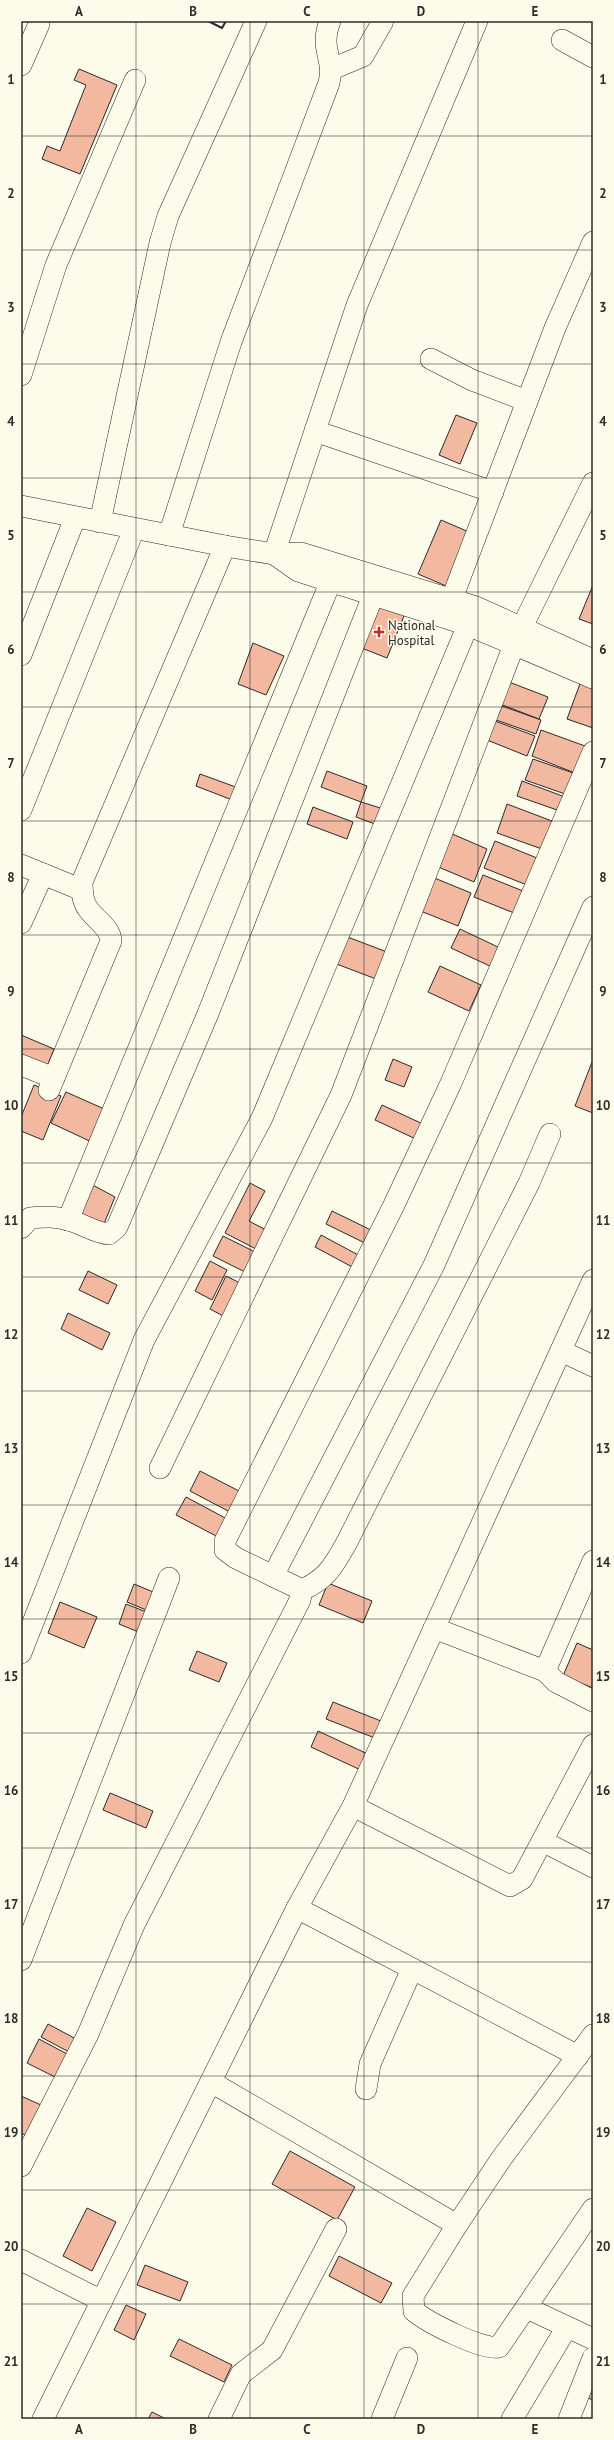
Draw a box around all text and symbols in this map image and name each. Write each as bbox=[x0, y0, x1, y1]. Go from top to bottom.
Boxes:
text: A bbox=[75, 3, 83, 20]
text: B bbox=[189, 3, 197, 20]
text: C bbox=[303, 3, 311, 20]
text: D bbox=[417, 3, 425, 20]
text: E bbox=[532, 3, 539, 20]
text: 1 bbox=[7, 71, 15, 88]
text: 1 bbox=[599, 71, 607, 88]
text: 2 bbox=[7, 185, 15, 202]
text: 2 bbox=[599, 185, 607, 202]
text: 3 bbox=[7, 299, 15, 316]
text: 3 bbox=[599, 299, 607, 316]
text: 4 bbox=[7, 413, 15, 430]
text: 4 bbox=[599, 413, 607, 430]
text: 5 bbox=[7, 527, 15, 544]
text: 5 bbox=[599, 527, 607, 544]
place label: National Hospital bbox=[388, 617, 436, 649]
marker: National Hospital bbox=[373, 626, 385, 638]
text: 6 bbox=[7, 641, 15, 658]
text: 6 bbox=[599, 641, 607, 658]
text: 7 bbox=[7, 755, 15, 772]
text: 7 bbox=[599, 755, 607, 772]
text: 8 bbox=[7, 869, 15, 886]
text: 8 bbox=[599, 869, 607, 886]
text: 9 bbox=[7, 983, 15, 1000]
text: 9 bbox=[599, 983, 607, 1000]
text: 10 bbox=[4, 1097, 18, 1114]
text: 10 bbox=[596, 1097, 610, 1114]
text: 11 bbox=[4, 1212, 18, 1229]
text: 11 bbox=[596, 1212, 610, 1229]
text: 12 bbox=[4, 1326, 18, 1343]
text: 12 bbox=[596, 1326, 610, 1343]
text: 13 bbox=[4, 1440, 18, 1457]
text: 13 bbox=[596, 1440, 610, 1457]
text: 14 bbox=[4, 1554, 19, 1571]
text: 14 bbox=[596, 1554, 611, 1571]
text: 15 bbox=[4, 1668, 18, 1685]
text: 15 bbox=[596, 1668, 610, 1685]
text: 16 bbox=[4, 1782, 18, 1799]
text: 16 bbox=[596, 1782, 610, 1799]
text: 17 bbox=[4, 1896, 18, 1913]
text: 17 bbox=[596, 1896, 610, 1913]
text: 18 bbox=[4, 2010, 18, 2027]
text: 18 bbox=[596, 2010, 610, 2027]
text: 19 bbox=[4, 2124, 18, 2141]
text: 19 bbox=[596, 2124, 610, 2141]
text: 20 bbox=[4, 2238, 18, 2255]
text: 20 bbox=[596, 2238, 610, 2255]
text: 21 bbox=[4, 2353, 18, 2370]
text: 21 bbox=[596, 2353, 610, 2370]
text: A bbox=[75, 2421, 83, 2438]
text: B bbox=[189, 2421, 197, 2438]
text: C bbox=[303, 2421, 311, 2438]
text: D bbox=[417, 2421, 425, 2438]
text: E bbox=[532, 2421, 539, 2438]

